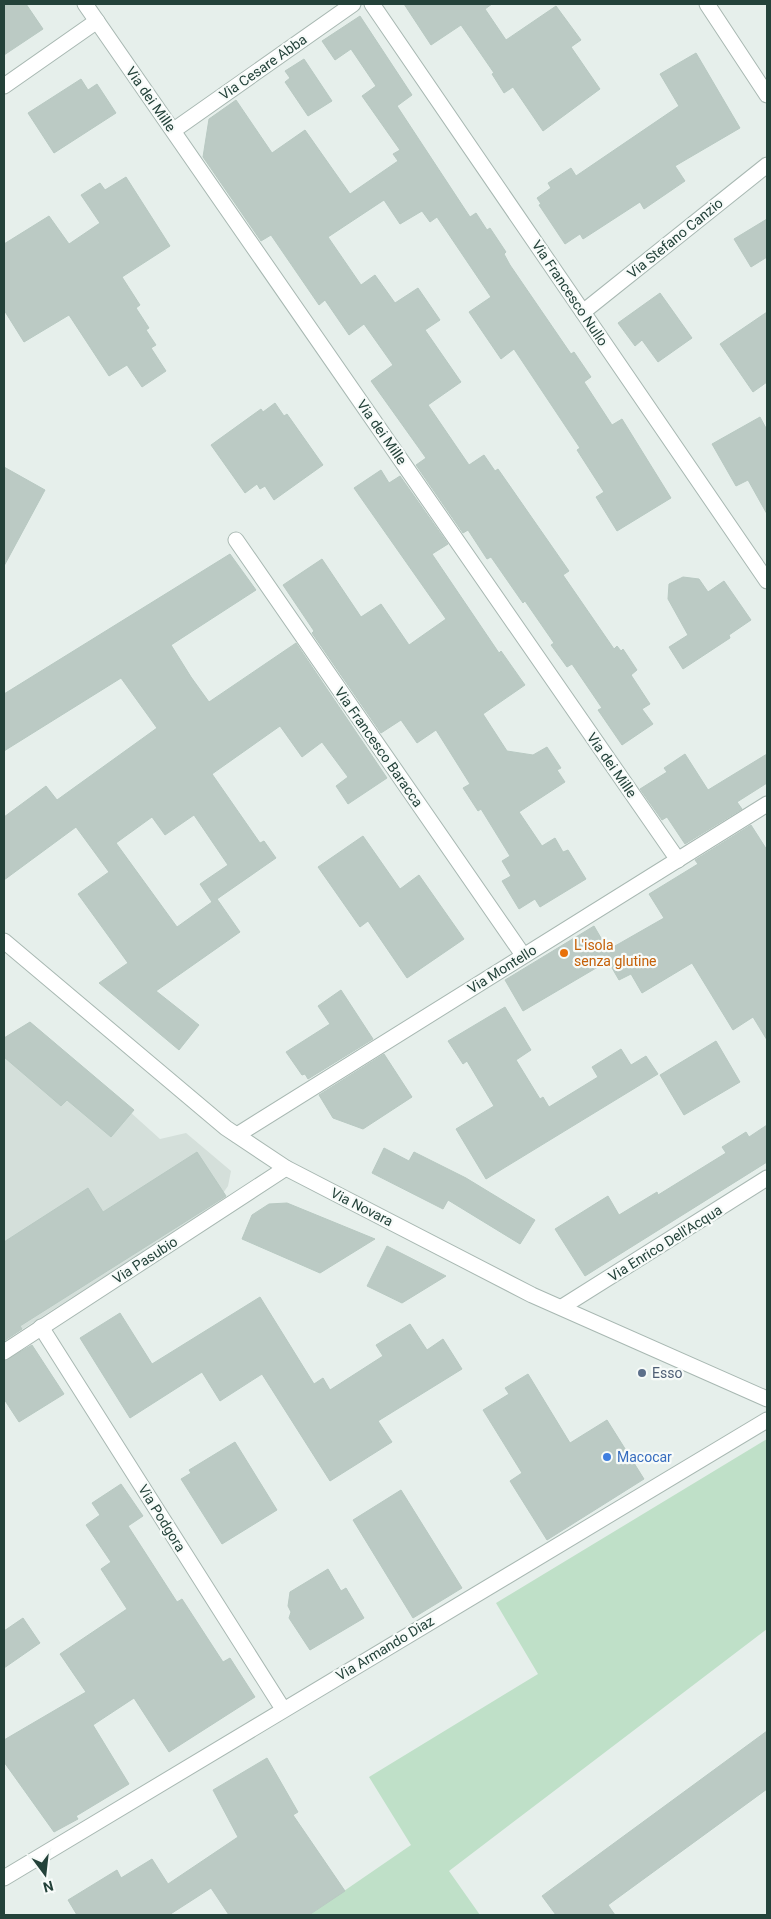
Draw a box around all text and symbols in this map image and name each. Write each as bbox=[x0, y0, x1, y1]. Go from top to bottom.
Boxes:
street label: Via Cesare Abba bbox=[216, 31, 310, 103]
street label: Via dei Mille bbox=[123, 64, 179, 134]
street label: Via Stefano Canzio bbox=[624, 195, 726, 281]
street label: Via Francesco Nullo bbox=[529, 237, 611, 349]
street label: Via dei Mille bbox=[354, 397, 410, 467]
street label: Via Francesco Baracca bbox=[332, 684, 426, 810]
street label: Via dei Mille bbox=[584, 730, 640, 800]
place label: L'isola senza glutine bbox=[574, 937, 657, 969]
street label: Via Montello bbox=[465, 942, 539, 996]
marker: L'isola senza glutine bbox=[558, 947, 570, 959]
street label: Via Novara bbox=[328, 1185, 396, 1229]
street label: Via Enrico Dell'Acqua bbox=[605, 1202, 725, 1284]
street label: Via Pasubio bbox=[110, 1233, 180, 1287]
place label: Esso bbox=[652, 1365, 682, 1381]
marker: Esso bbox=[636, 1367, 648, 1379]
place label: Macocar bbox=[617, 1449, 672, 1465]
marker: Macocar bbox=[601, 1451, 613, 1463]
street label: Via Podgora bbox=[135, 1482, 189, 1554]
street label: Via Armando Diaz bbox=[333, 1612, 437, 1684]
north arrow bbox=[20, 1849, 70, 1899]
text: N bbox=[42, 1878, 55, 1896]

